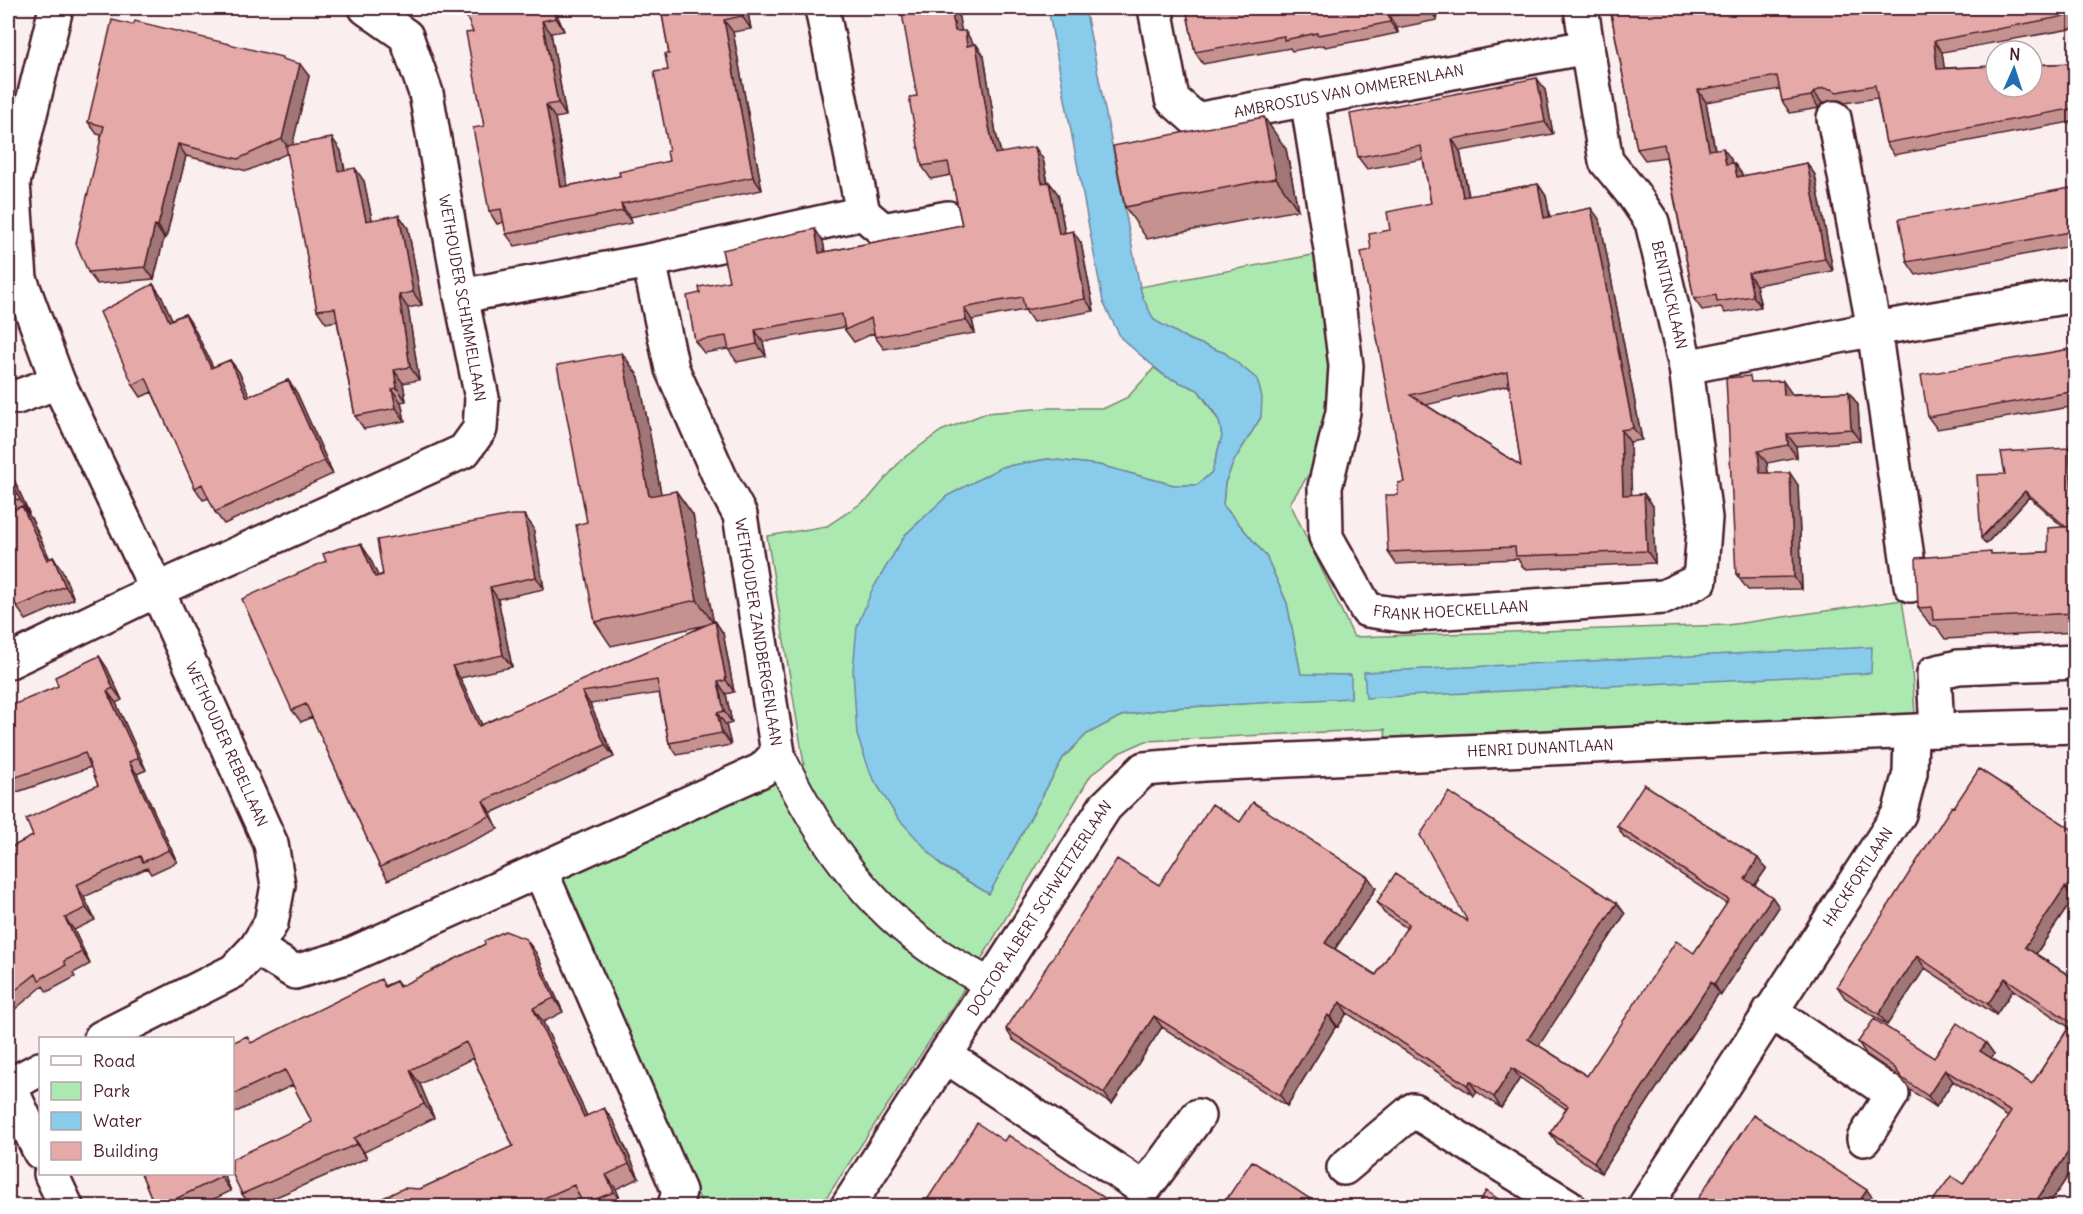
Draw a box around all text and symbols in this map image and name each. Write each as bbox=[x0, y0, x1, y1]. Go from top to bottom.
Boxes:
north arrow bbox=[1984, 39, 2044, 99]
text: N bbox=[2009, 44, 2021, 64]
street label: AMBROSIUS VAN OMMERENLAAN bbox=[1232, 60, 1465, 122]
street label: WETHOUDER SCHIMMELLAAN bbox=[435, 193, 490, 403]
street label: BENTINCKLAAN bbox=[1648, 239, 1691, 351]
street label: WETHOUDER ZANDBERGENLAAN bbox=[731, 517, 786, 747]
street label: FRANK HOECKELLAAN bbox=[1372, 596, 1529, 624]
street label: WETHOUDER REBELLAAN bbox=[182, 659, 272, 830]
street label: HENRI DUNANTLAAN bbox=[1467, 735, 1614, 761]
street label: DOCTOR ALBERT SCHWEITZERLAAN bbox=[963, 796, 1115, 1019]
street label: HACKFORTLAAN bbox=[1819, 824, 1897, 930]
legend bbox=[39, 1037, 234, 1175]
text: Road bbox=[93, 1049, 136, 1072]
text: Park bbox=[93, 1079, 130, 1102]
text: Water bbox=[93, 1109, 143, 1132]
text: Building bbox=[93, 1139, 158, 1162]

